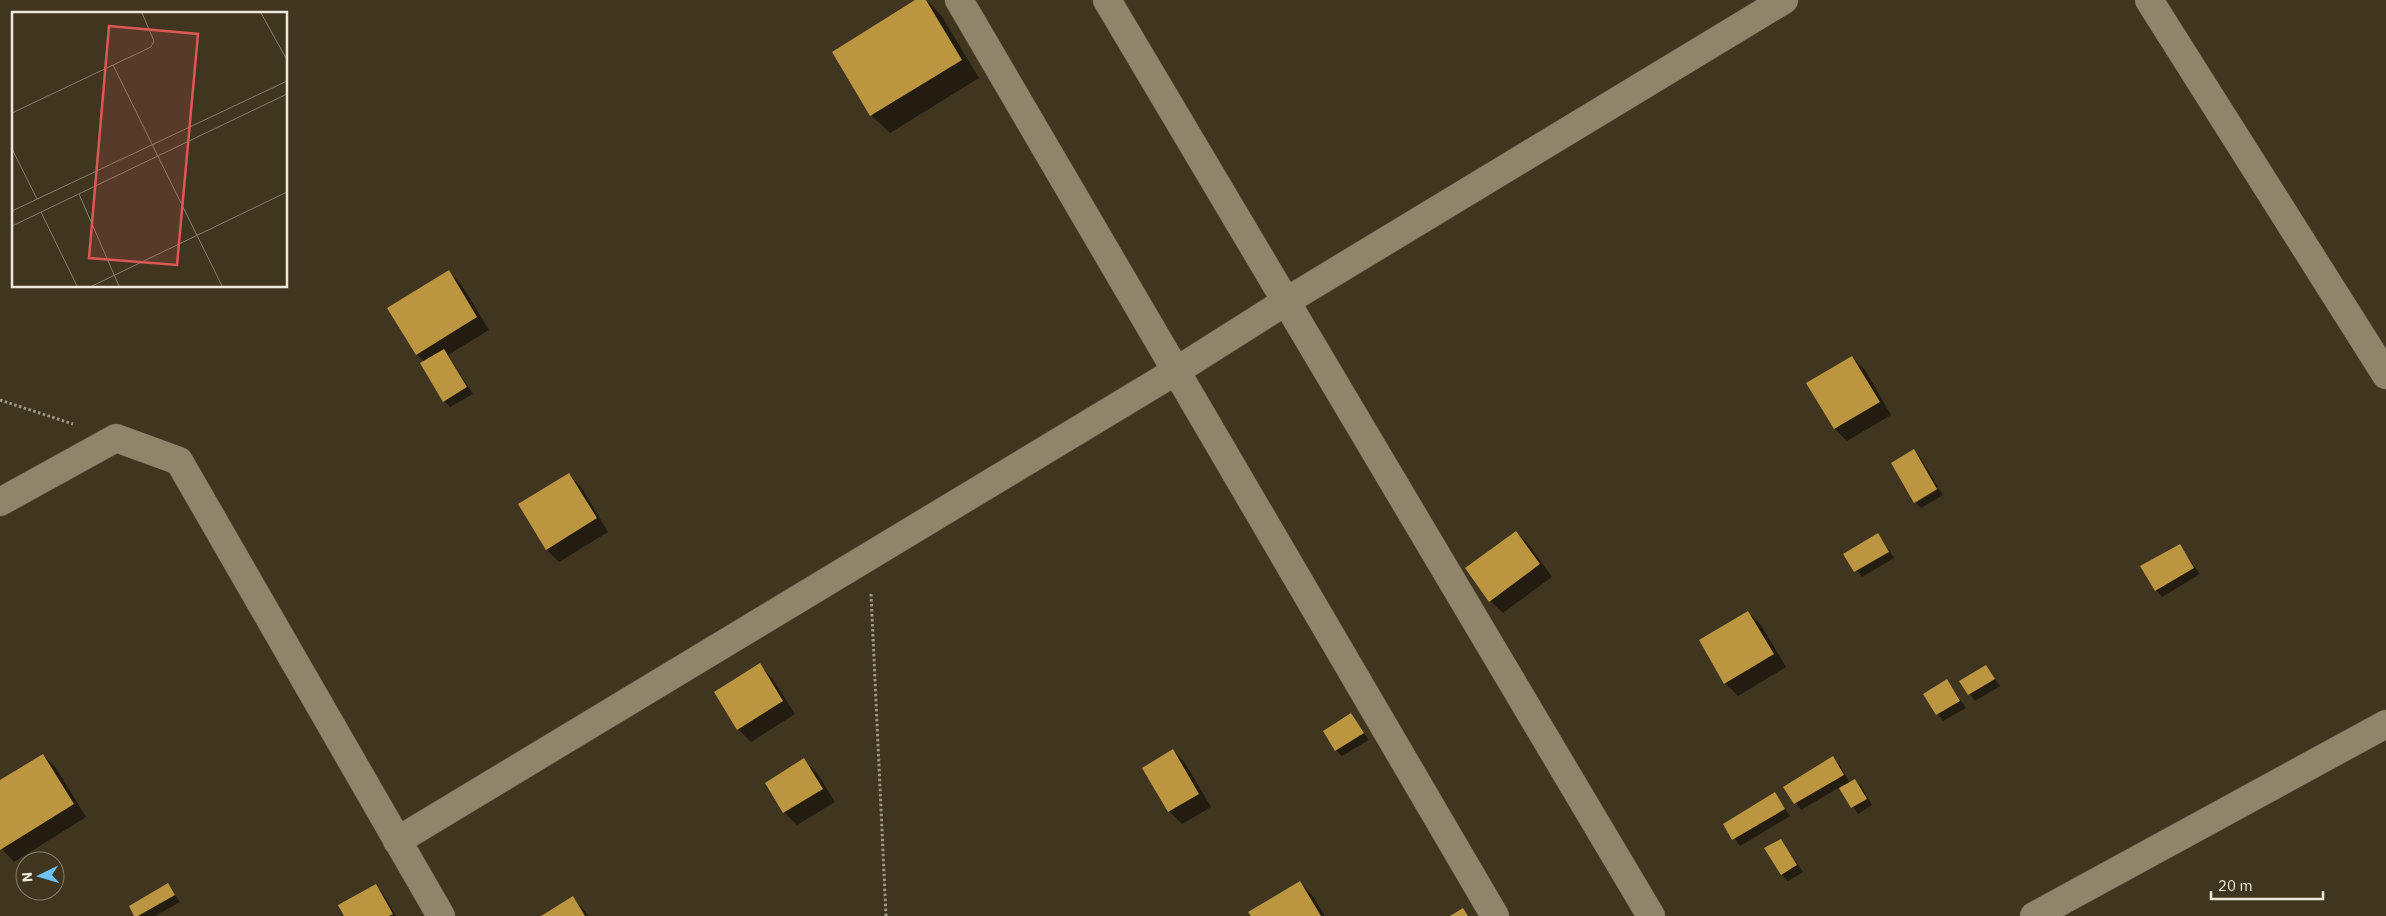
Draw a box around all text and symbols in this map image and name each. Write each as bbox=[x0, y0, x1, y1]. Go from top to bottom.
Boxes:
inset map bbox=[12, 12, 288, 288]
north arrow bbox=[15, 851, 65, 901]
scale bar bbox=[2211, 868, 2324, 900]
text: N bbox=[18, 871, 36, 883]
text: 20 m bbox=[2218, 876, 2253, 895]

